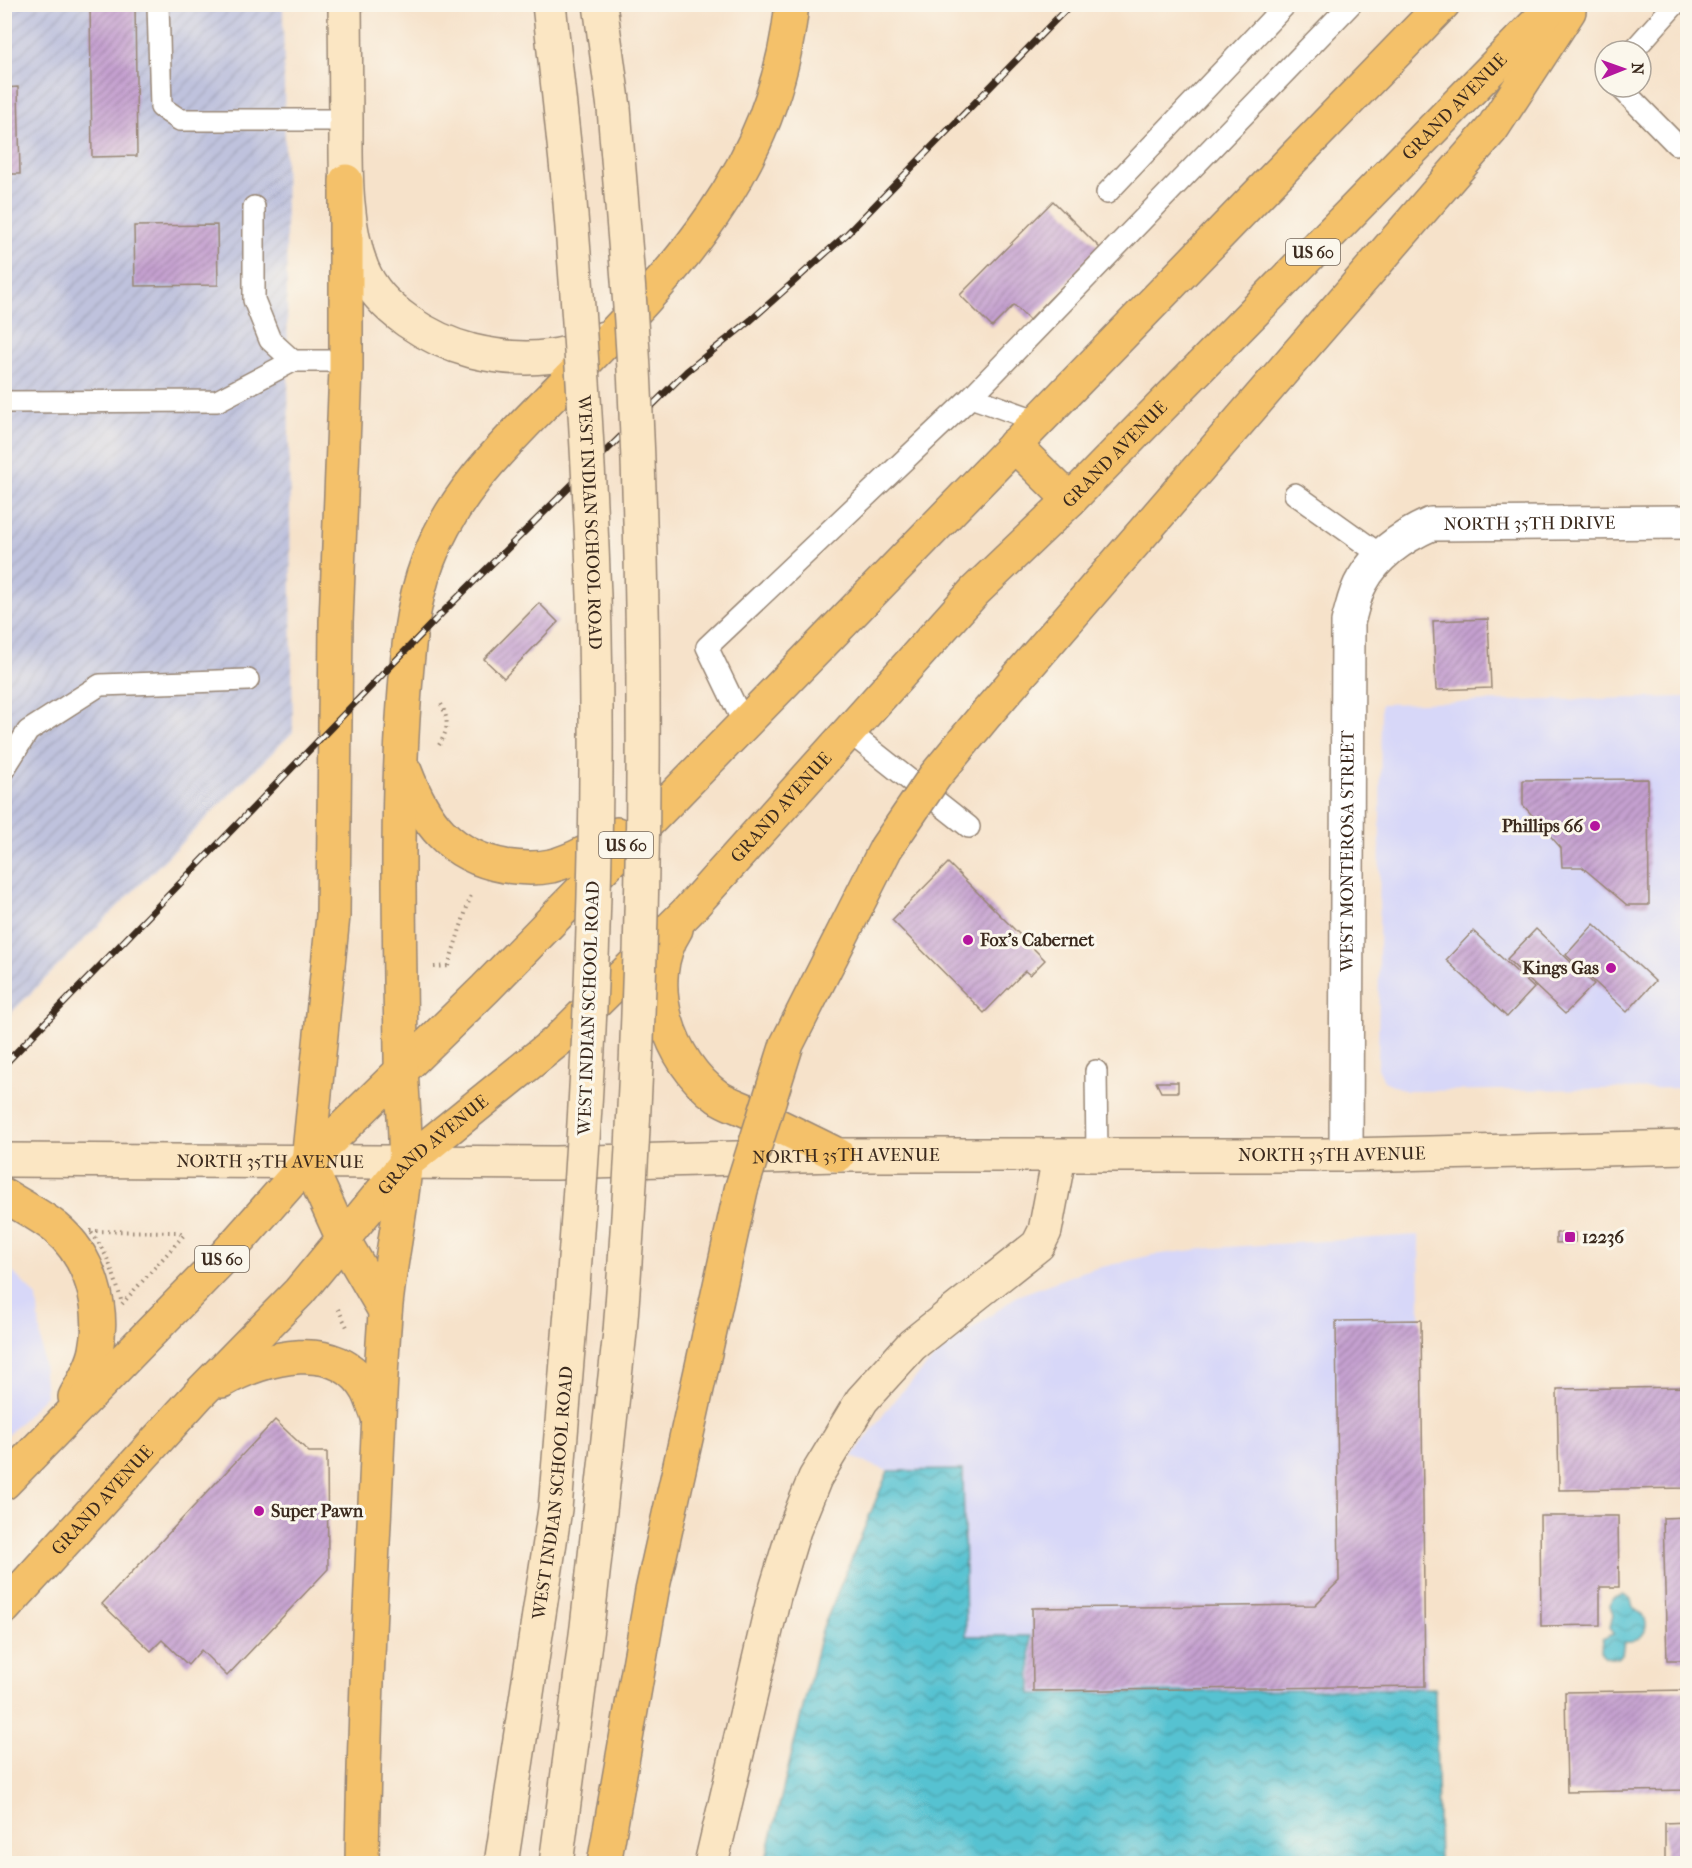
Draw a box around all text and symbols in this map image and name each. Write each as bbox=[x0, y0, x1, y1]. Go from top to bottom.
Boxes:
north arrow bbox=[1593, 39, 1653, 99]
street label: GRAND AVENUE bbox=[1398, 49, 1511, 164]
text: N bbox=[1628, 63, 1647, 76]
road number: US 60 bbox=[1286, 239, 1340, 265]
street label: WEST INDIAN SCHOOL ROAD bbox=[573, 393, 606, 650]
street label: GRAND AVENUE bbox=[1058, 397, 1171, 512]
street label: NORTH 35TH DRIVE bbox=[1443, 512, 1616, 534]
street label: WEST MONTEROSA STREET bbox=[1336, 729, 1358, 973]
street label: GRAND AVENUE bbox=[726, 748, 836, 867]
place label: Phillips 66 bbox=[1502, 816, 1584, 837]
marker: Phillips 66 bbox=[1588, 819, 1602, 833]
road number: US 60 bbox=[599, 832, 653, 858]
street label: WEST INDIAN SCHOOL ROAD bbox=[574, 880, 604, 1137]
place label: Fox's Cabernet bbox=[979, 930, 1095, 951]
marker: Fox's Cabernet bbox=[961, 933, 975, 947]
place label: Kings Gas bbox=[1522, 958, 1599, 979]
marker: Kings Gas bbox=[1604, 961, 1618, 975]
street label: GRAND AVENUE bbox=[373, 1091, 492, 1199]
street label: NORTH 35TH AVENUE bbox=[1238, 1143, 1426, 1166]
street label: NORTH 35TH AVENUE bbox=[752, 1145, 940, 1168]
street label: NORTH 35TH AVENUE bbox=[176, 1150, 364, 1172]
place label: 12236 bbox=[1582, 1227, 1625, 1248]
marker: 12236 bbox=[1563, 1230, 1577, 1244]
road number: US 60 bbox=[195, 1246, 249, 1272]
street label: WEST INDIAN SCHOOL ROAD bbox=[528, 1365, 577, 1622]
street label: GRAND AVENUE bbox=[47, 1441, 157, 1559]
place label: Super Pawn bbox=[271, 1501, 364, 1522]
marker: Super Pawn bbox=[252, 1504, 266, 1518]

